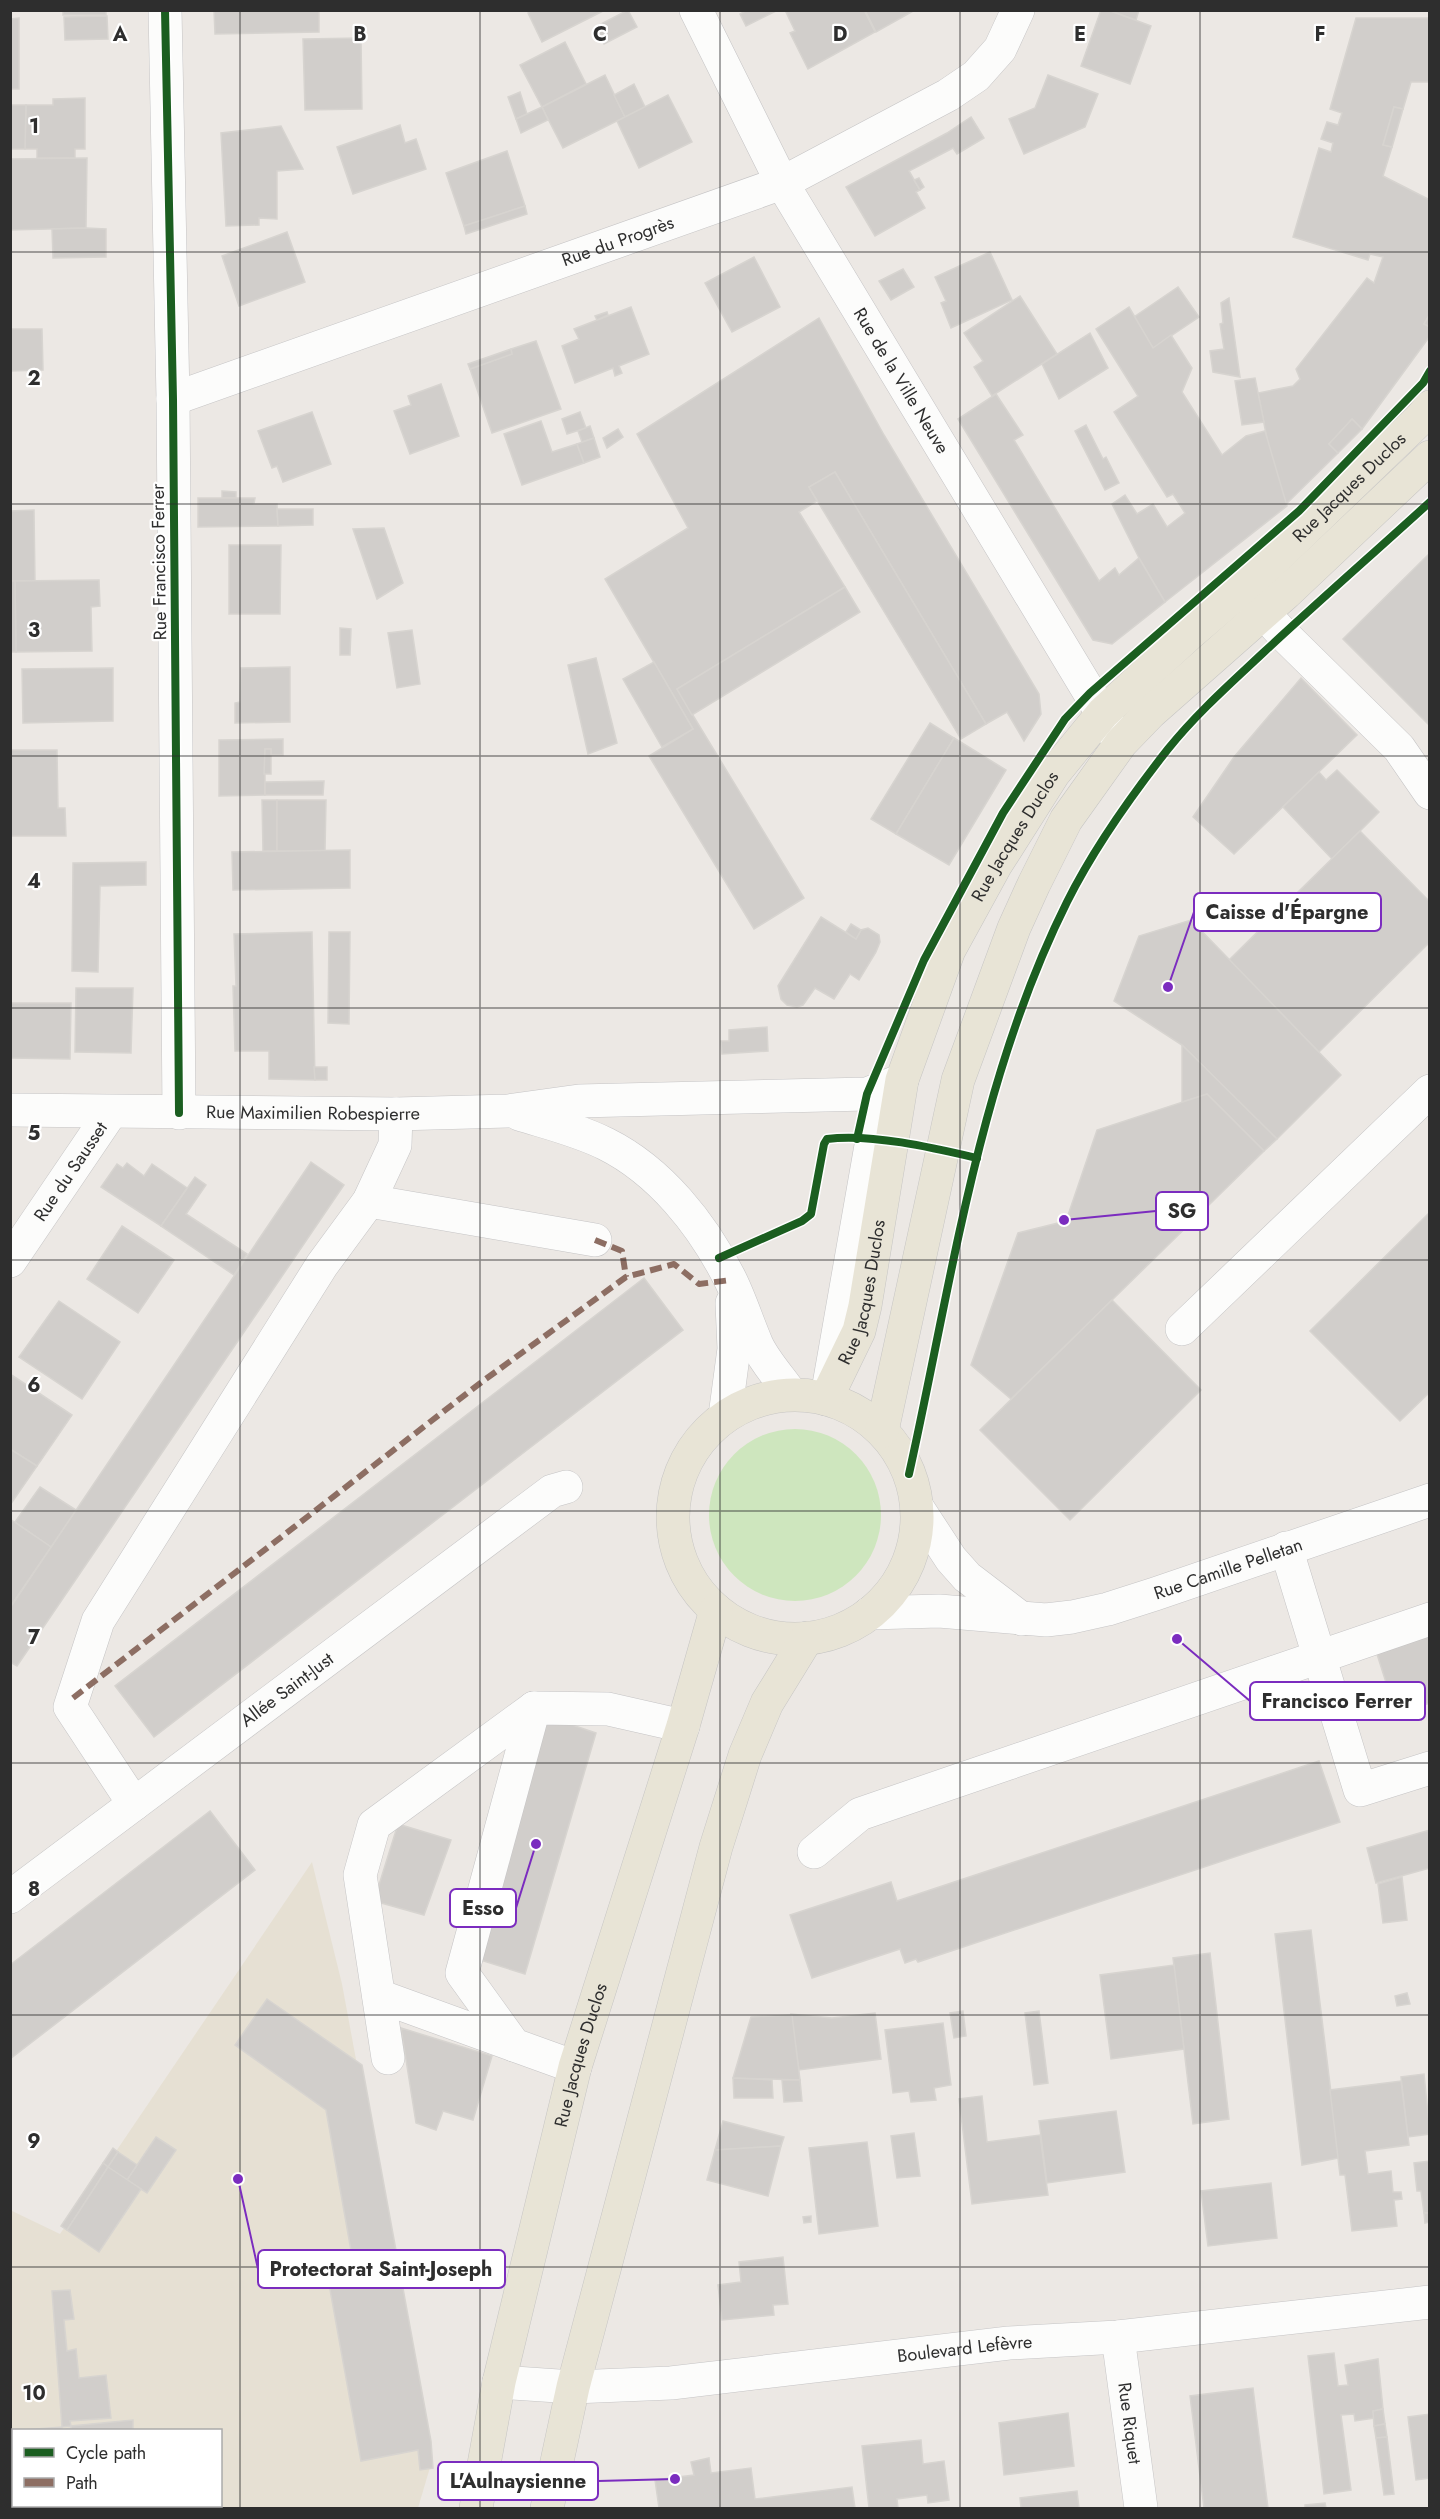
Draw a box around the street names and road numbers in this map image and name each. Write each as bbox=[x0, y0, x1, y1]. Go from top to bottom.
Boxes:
street label: Rue du Progrès bbox=[558, 209, 677, 273]
street label: Rue de la Ville Neuve bbox=[847, 303, 955, 459]
street label: Rue Jacques Duclos bbox=[1286, 426, 1412, 548]
street label: Rue Francisco Ferrer bbox=[145, 483, 173, 641]
street label: Rue Jacques Duclos bbox=[965, 766, 1065, 906]
street label: Rue Maximilien Robespierre bbox=[206, 1099, 420, 1127]
street label: Rue du Sausset bbox=[27, 1116, 114, 1227]
street label: Rue Jacques Duclos bbox=[832, 1218, 892, 1369]
street label: Rue Camille Pelletan bbox=[1150, 1532, 1306, 1606]
street label: Allée Saint-Just bbox=[235, 1646, 339, 1733]
street label: Rue Jacques Duclos bbox=[548, 1980, 614, 2130]
street label: Boulevard Lefèvre bbox=[896, 2329, 1033, 2369]
street label: Rue Riquet bbox=[1111, 2381, 1148, 2466]

